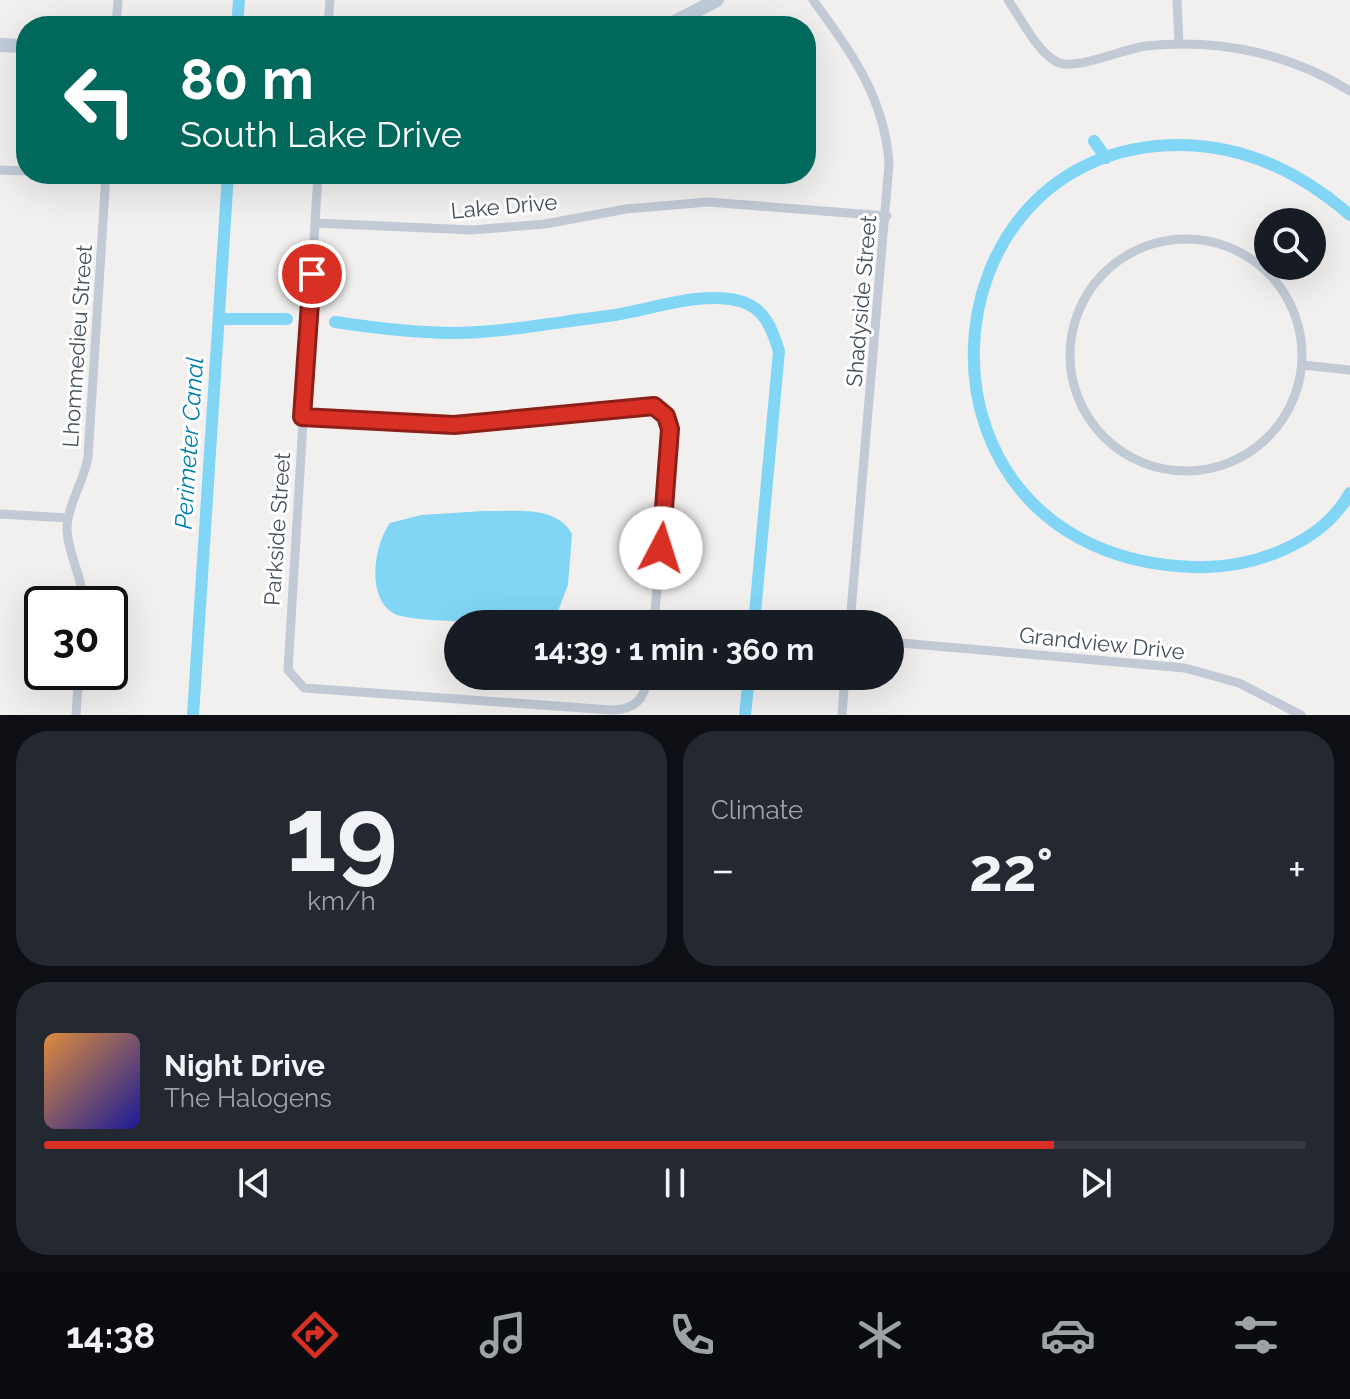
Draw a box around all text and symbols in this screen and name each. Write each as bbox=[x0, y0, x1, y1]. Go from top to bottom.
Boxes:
text: 80 m bbox=[180, 46, 314, 112]
icon: left bbox=[48, 48, 152, 152]
text: South Lake Drive bbox=[180, 113, 462, 155]
street label: Lake Drive bbox=[450, 188, 558, 224]
map controls bbox=[1254, 208, 1326, 280]
button: search bbox=[1254, 208, 1326, 280]
street label: Shadyside Street bbox=[841, 214, 882, 388]
pin bbox=[278, 240, 346, 308]
street label: Lhommedieu Street bbox=[57, 243, 97, 448]
icon: arrive bbox=[290, 252, 334, 296]
water label: Perimeter Canal bbox=[169, 356, 209, 530]
street label: Parkside Street bbox=[259, 451, 295, 607]
position arrow bbox=[619, 506, 703, 590]
speed limit sign: 30 bbox=[24, 586, 128, 690]
street label: Grandview Drive bbox=[1018, 621, 1186, 665]
text: 14:39 · 1 min · 360 m bbox=[534, 632, 814, 667]
text: 19 bbox=[285, 773, 398, 895]
text: Climate bbox=[711, 795, 803, 825]
text: 22° bbox=[969, 835, 1053, 905]
text: − bbox=[711, 844, 735, 895]
text: + bbox=[1288, 844, 1306, 895]
text: km/h bbox=[307, 886, 376, 916]
text: Night Drive bbox=[164, 1048, 325, 1083]
text: The Halogens bbox=[164, 1083, 332, 1113]
icon: previous bbox=[232, 1161, 276, 1205]
icon: pause bbox=[653, 1161, 697, 1205]
icon: next bbox=[1074, 1161, 1118, 1205]
icon: directions bbox=[287, 1307, 343, 1363]
icon: music bbox=[475, 1307, 531, 1363]
icon: phone bbox=[664, 1307, 720, 1363]
icon: climate bbox=[852, 1307, 908, 1363]
icon: car bbox=[1040, 1307, 1096, 1363]
icon: filters bbox=[1228, 1307, 1284, 1363]
text: 14:38 bbox=[66, 1314, 155, 1356]

